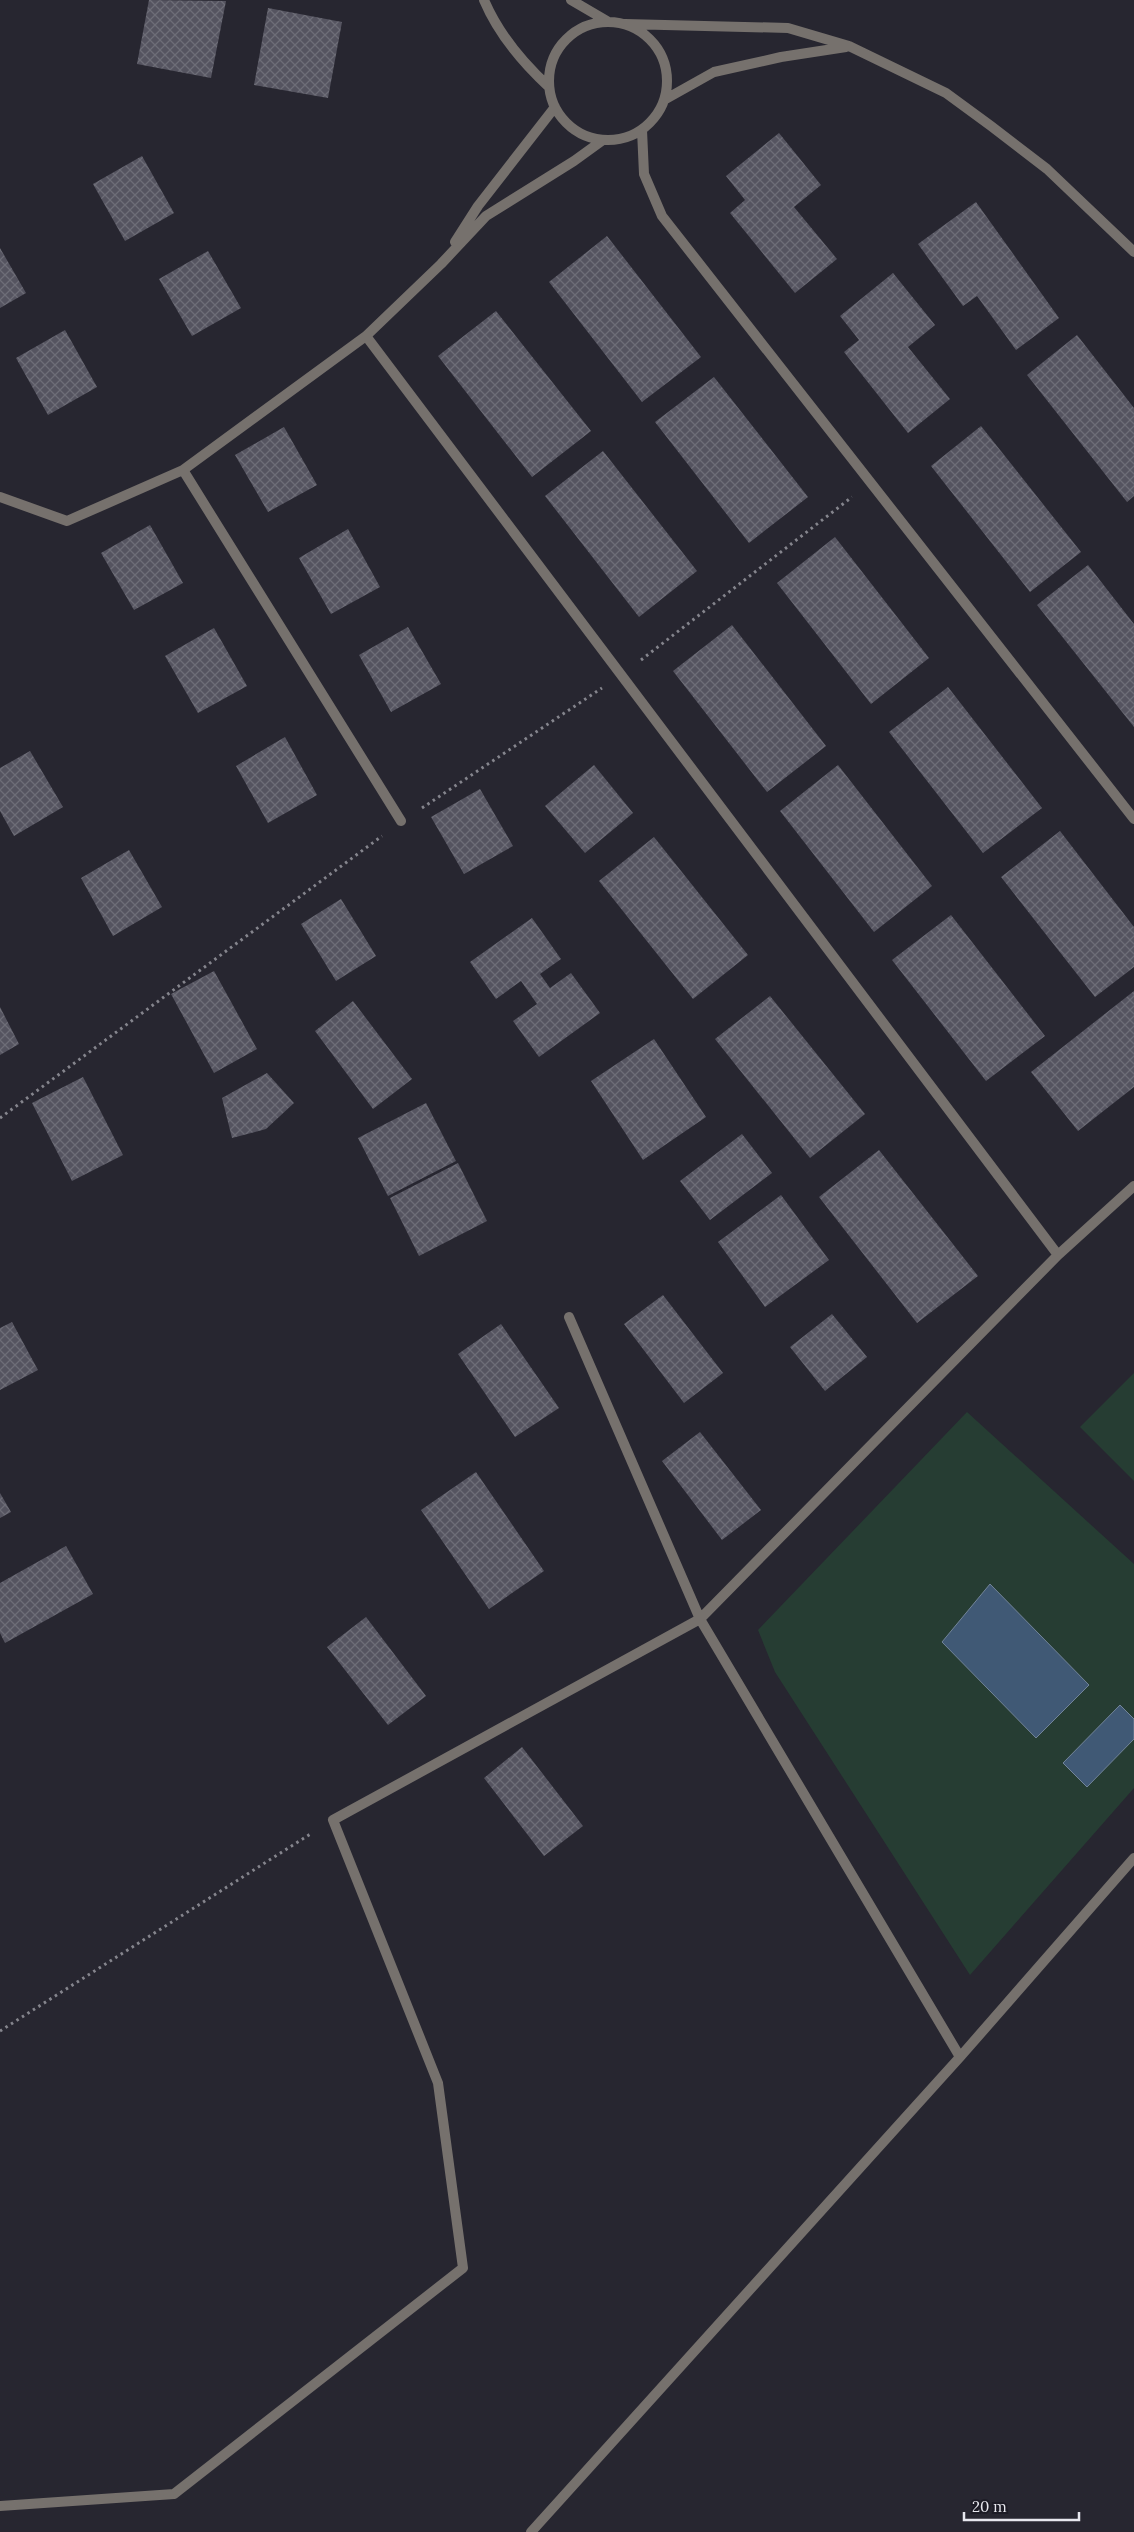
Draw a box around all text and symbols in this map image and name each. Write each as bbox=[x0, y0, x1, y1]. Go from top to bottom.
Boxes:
scale bar bbox=[964, 2490, 1079, 2522]
text: 20 m bbox=[972, 2497, 1007, 2516]

